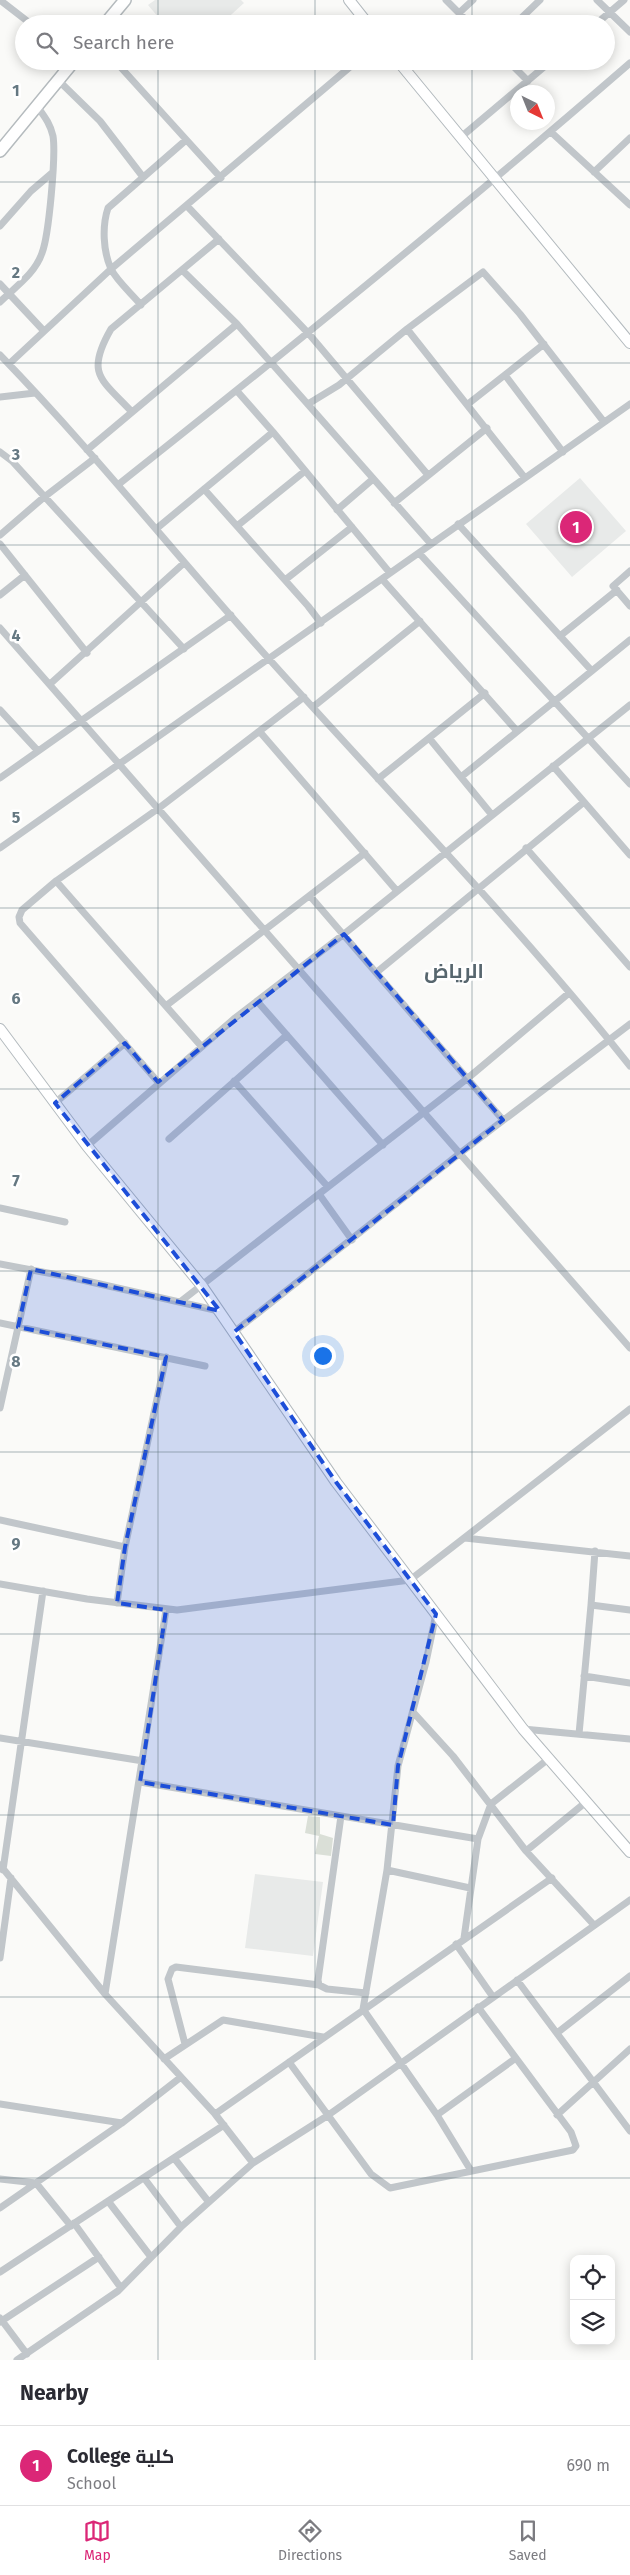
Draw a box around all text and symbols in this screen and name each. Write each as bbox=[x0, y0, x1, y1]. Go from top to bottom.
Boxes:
search box bbox=[15, 15, 615, 70]
icon: search bbox=[33, 29, 61, 57]
text: Search here bbox=[73, 31, 174, 54]
text: 1 bbox=[12, 81, 20, 100]
north arrow bbox=[510, 85, 555, 130]
text: 2 bbox=[12, 263, 20, 282]
text: 3 bbox=[11, 445, 20, 464]
pin: 1 bbox=[560, 508, 592, 546]
text: 4 bbox=[11, 626, 21, 645]
text: 5 bbox=[12, 808, 21, 827]
district label: الرياض bbox=[424, 959, 484, 983]
text: 6 bbox=[11, 989, 21, 1008]
text: 7 bbox=[12, 1171, 20, 1190]
your location bbox=[310, 1343, 336, 1369]
text: 8 bbox=[11, 1352, 21, 1371]
text: 9 bbox=[12, 1534, 21, 1553]
map controls bbox=[570, 2255, 615, 2345]
button: locate bbox=[570, 2255, 615, 2300]
button: layers bbox=[570, 2300, 615, 2345]
text: Nearby bbox=[20, 2380, 88, 2406]
text: College كلية bbox=[67, 2445, 174, 2468]
text: 1 bbox=[32, 2456, 40, 2475]
text: 690 m bbox=[566, 2456, 610, 2475]
text: School bbox=[67, 2474, 116, 2493]
tab: Map bbox=[83, 2517, 111, 2564]
tab: Directions bbox=[278, 2517, 342, 2564]
tab: Saved bbox=[509, 2517, 547, 2564]

